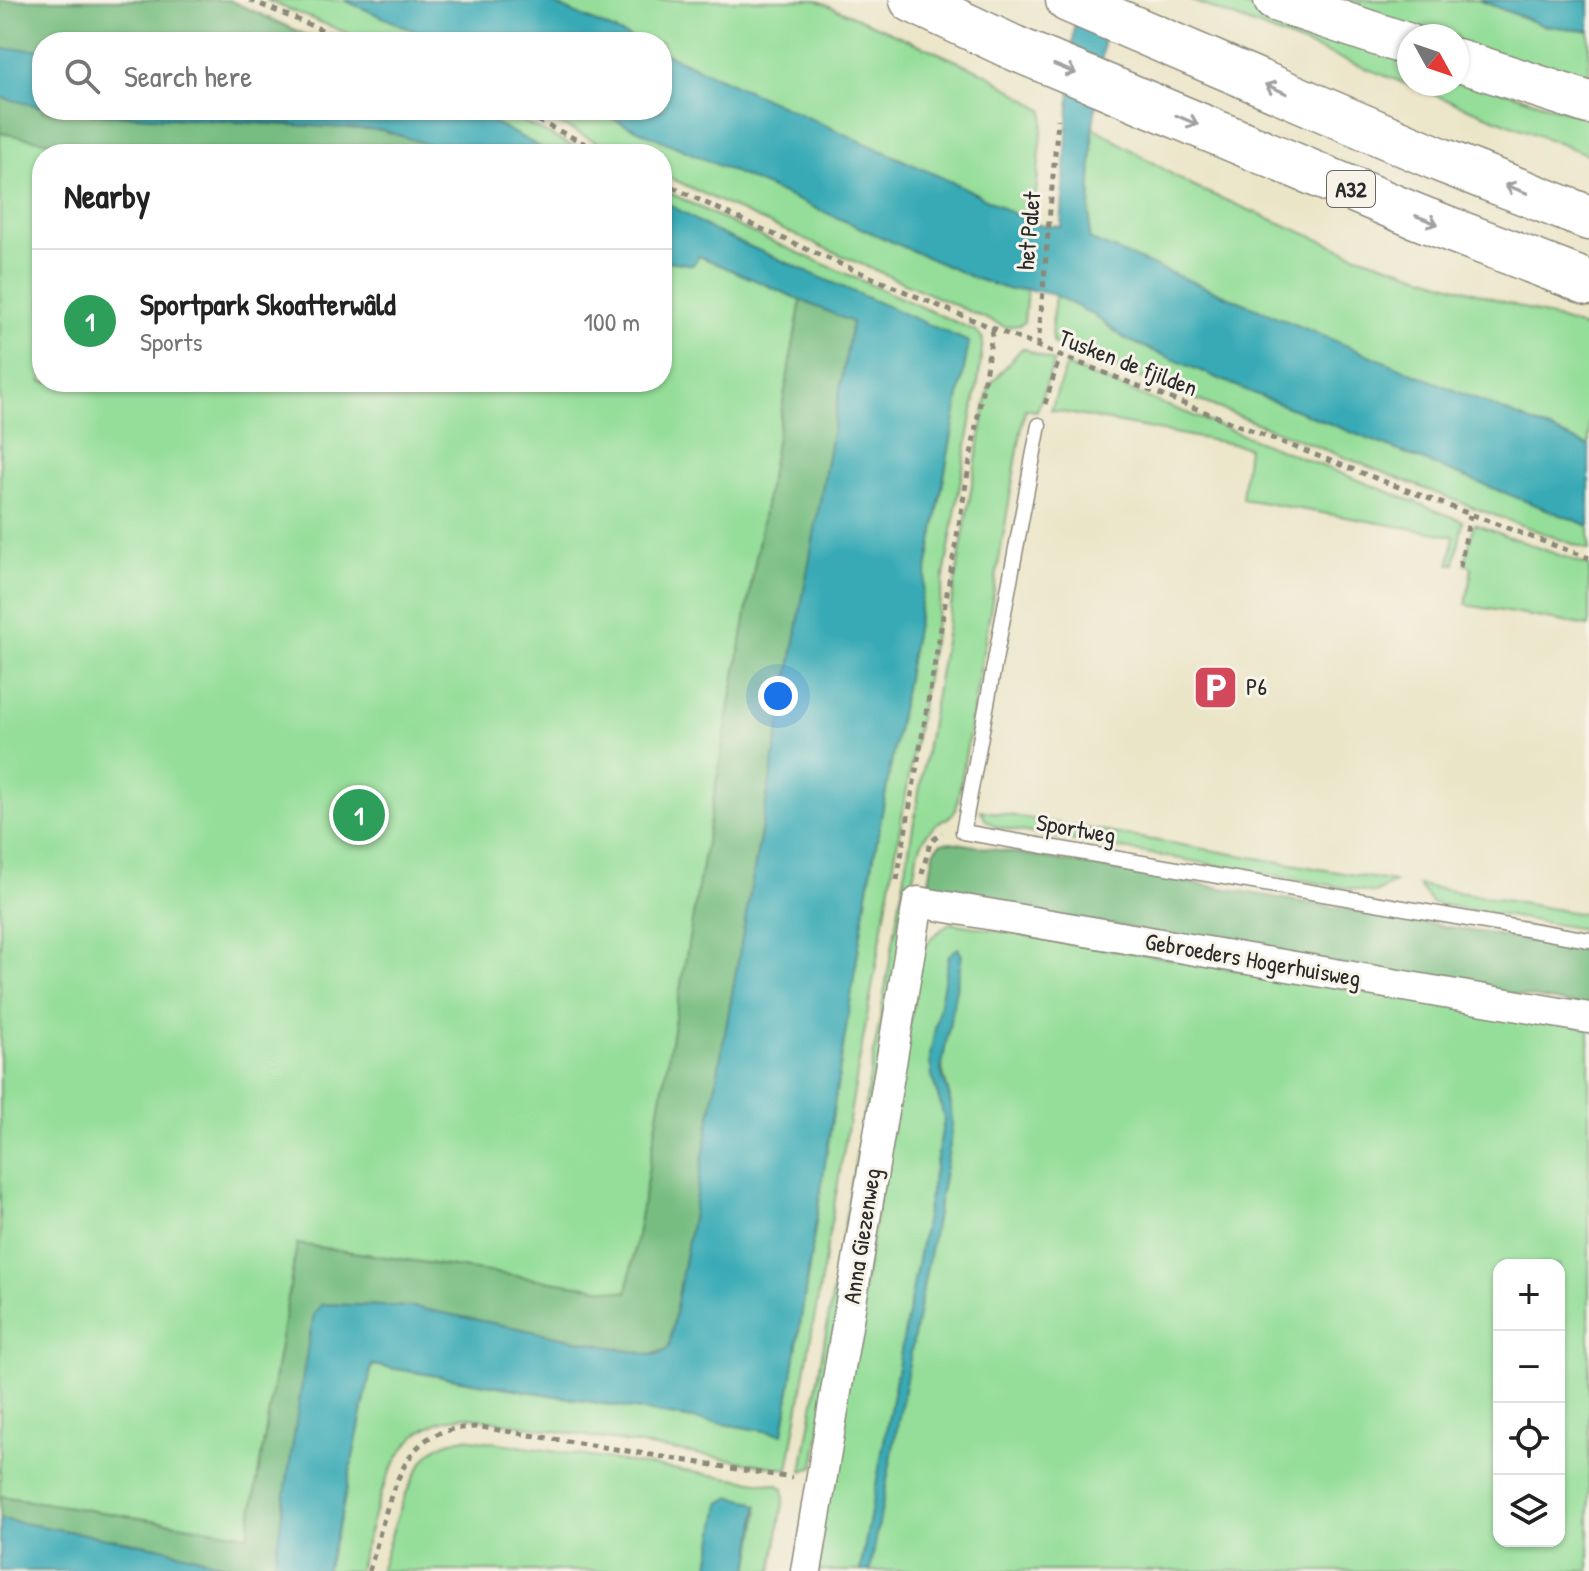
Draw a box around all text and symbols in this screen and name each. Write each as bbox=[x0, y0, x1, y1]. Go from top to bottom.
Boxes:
north arrow bbox=[1397, 24, 1469, 96]
search box bbox=[32, 32, 672, 120]
icon: search bbox=[60, 54, 104, 98]
text: Search here bbox=[124, 56, 252, 96]
one-way arrow bbox=[1052, 63, 1077, 78]
one-way arrow bbox=[1265, 81, 1289, 96]
one-way arrow bbox=[1174, 114, 1199, 128]
road number: A32 bbox=[1327, 171, 1375, 207]
text: Nearby bbox=[64, 173, 150, 219]
one-way arrow bbox=[1504, 181, 1529, 195]
street label: het Palet bbox=[1009, 190, 1047, 271]
one-way arrow bbox=[1414, 214, 1439, 228]
text: Sportpark Skoatterwâld bbox=[140, 284, 396, 324]
text: 1 bbox=[85, 304, 95, 339]
text: 100 m bbox=[584, 304, 640, 339]
street label: Tusken de fjilden bbox=[1054, 321, 1202, 403]
text: Sports bbox=[140, 324, 203, 359]
parking icon: P6 bbox=[1191, 663, 1239, 711]
place label: P6 bbox=[1246, 670, 1267, 702]
your location bbox=[758, 676, 798, 716]
pin: 1 bbox=[333, 785, 385, 845]
street label: Sportweg bbox=[1034, 805, 1118, 851]
street label: Gebroeders Hogerhuisweg bbox=[1143, 924, 1363, 994]
street label: Anna Giezenweg bbox=[835, 1166, 888, 1306]
map controls bbox=[1493, 1259, 1565, 1547]
button: + bbox=[1493, 1259, 1565, 1331]
button: − bbox=[1493, 1331, 1565, 1403]
button: locate bbox=[1493, 1403, 1565, 1475]
button: layers bbox=[1493, 1475, 1565, 1547]

